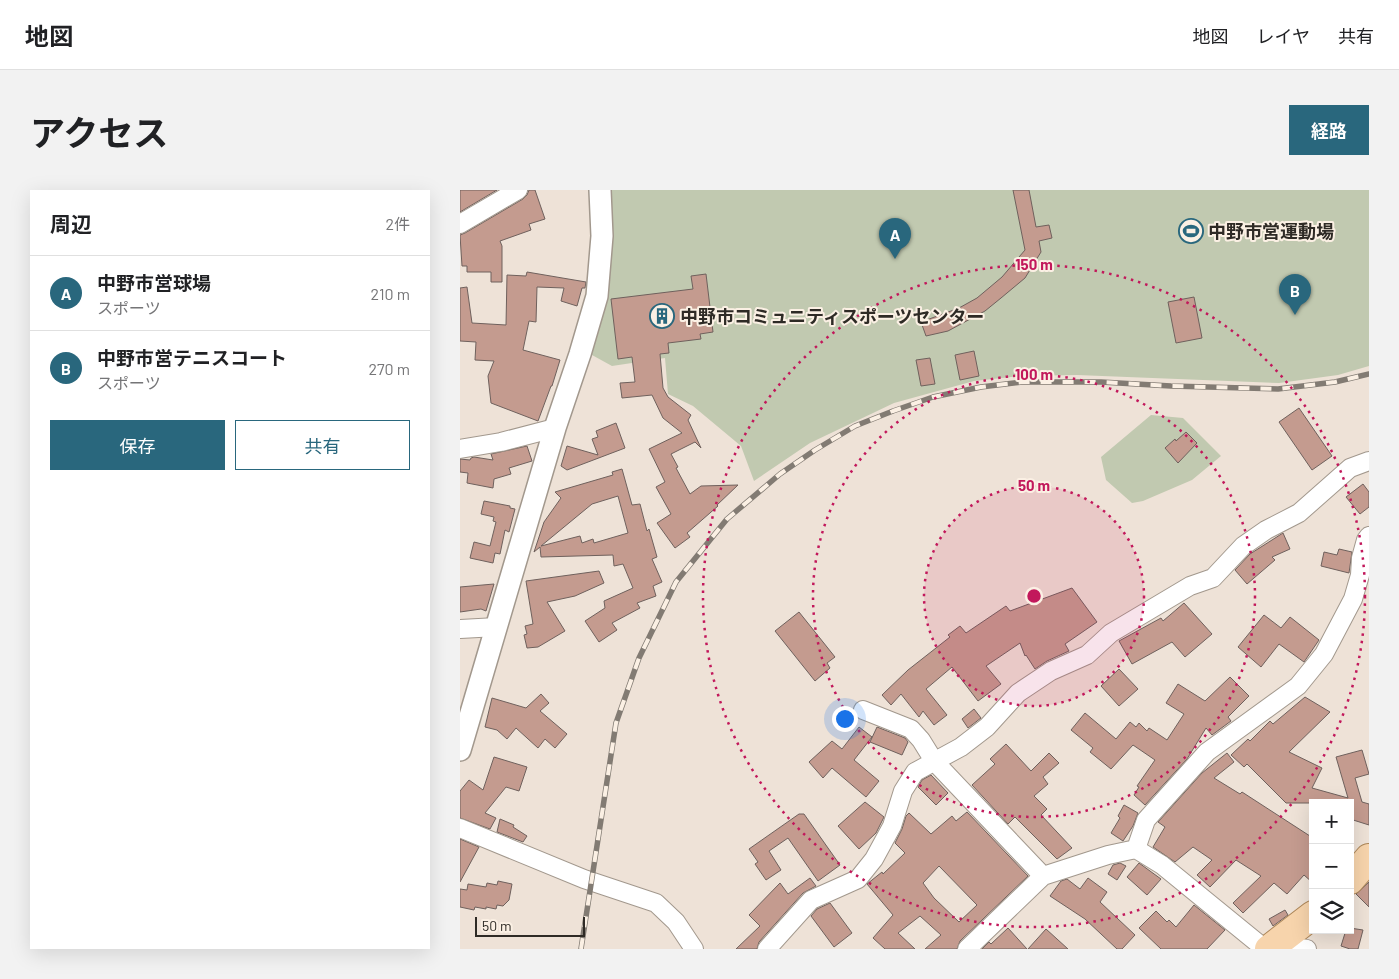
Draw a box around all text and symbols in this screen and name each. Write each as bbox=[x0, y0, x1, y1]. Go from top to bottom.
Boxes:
text: 地図 bbox=[25, 21, 73, 50]
text: 地図 bbox=[1193, 25, 1229, 47]
text: レイヤ bbox=[1257, 25, 1310, 47]
text: 共有 bbox=[1338, 25, 1374, 47]
button: 経路 bbox=[1289, 105, 1369, 155]
text: アクセス bbox=[30, 111, 168, 153]
text: 周辺 bbox=[50, 211, 92, 236]
text: 2件 bbox=[385, 214, 410, 233]
pin: A bbox=[879, 218, 911, 259]
sports icon: 中野市営運動場 bbox=[1178, 218, 1204, 244]
place label: 中野市営運動場 bbox=[1208, 220, 1334, 242]
text: 150 m bbox=[1015, 255, 1053, 273]
text: 中野市営球場 bbox=[97, 271, 211, 294]
pin: B bbox=[1279, 274, 1311, 315]
text: A bbox=[61, 284, 71, 303]
text: 210 m bbox=[371, 284, 410, 303]
text: スポーツ bbox=[97, 298, 161, 317]
building icon: 中野市コミュニティスポーツセンター bbox=[649, 303, 675, 329]
place label: 中野市コミュニティスポーツセンター bbox=[680, 305, 985, 327]
text: 中野市営テニスコート bbox=[97, 346, 287, 369]
text: B bbox=[61, 359, 71, 378]
text: 270 m bbox=[368, 359, 410, 378]
text: 100 m bbox=[1015, 365, 1053, 383]
text: スポーツ bbox=[97, 373, 161, 392]
button: 保存 bbox=[50, 420, 225, 470]
button: 共有 bbox=[235, 420, 410, 470]
text: 50 m bbox=[1018, 476, 1050, 494]
centre of rings bbox=[1025, 587, 1043, 605]
your location bbox=[832, 706, 858, 732]
map controls bbox=[1309, 799, 1354, 934]
button: + bbox=[1309, 799, 1354, 844]
button: − bbox=[1309, 844, 1354, 889]
button: layers bbox=[1309, 889, 1354, 934]
scale bar bbox=[475, 914, 585, 937]
text: 50 m bbox=[482, 917, 511, 934]

